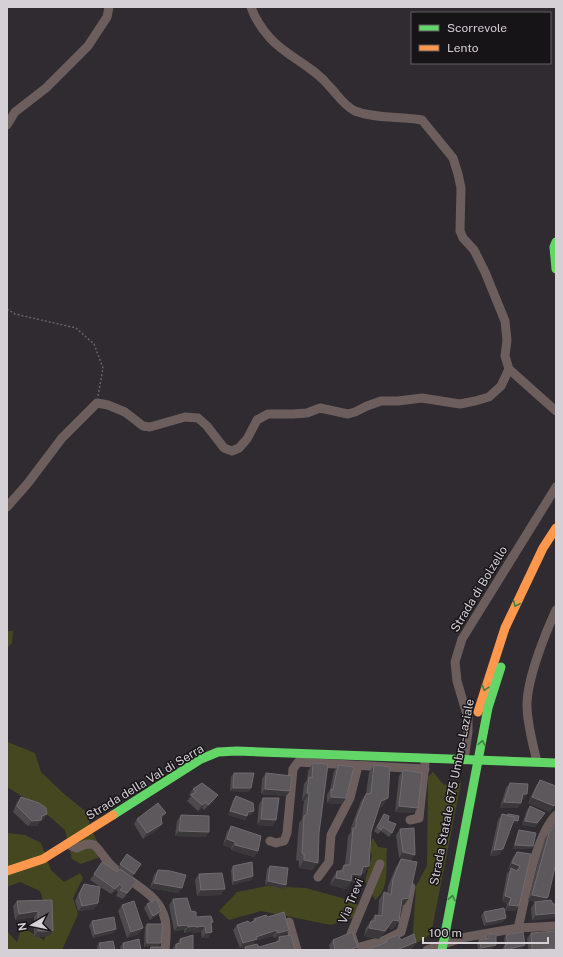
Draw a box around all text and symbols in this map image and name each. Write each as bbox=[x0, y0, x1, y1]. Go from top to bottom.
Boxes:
legend bbox=[411, 12, 551, 64]
text: Scorrevole bbox=[447, 21, 507, 35]
text: Lento bbox=[447, 41, 479, 55]
street label: Strada di Bolzello bbox=[448, 543, 510, 635]
one-way arrow bbox=[513, 600, 521, 607]
one-way arrow bbox=[481, 685, 490, 692]
street label: Strada Statale 675 Umbro-Laziale bbox=[427, 698, 477, 886]
one-way arrow bbox=[477, 740, 485, 746]
street label: Strada della Val di Serra bbox=[84, 741, 206, 823]
street label: Via Trevi bbox=[336, 876, 366, 926]
one-way arrow bbox=[447, 895, 456, 901]
north arrow bbox=[12, 905, 52, 945]
scale bar bbox=[423, 919, 548, 945]
text: N bbox=[16, 921, 29, 932]
text: 100 m bbox=[429, 926, 462, 940]

